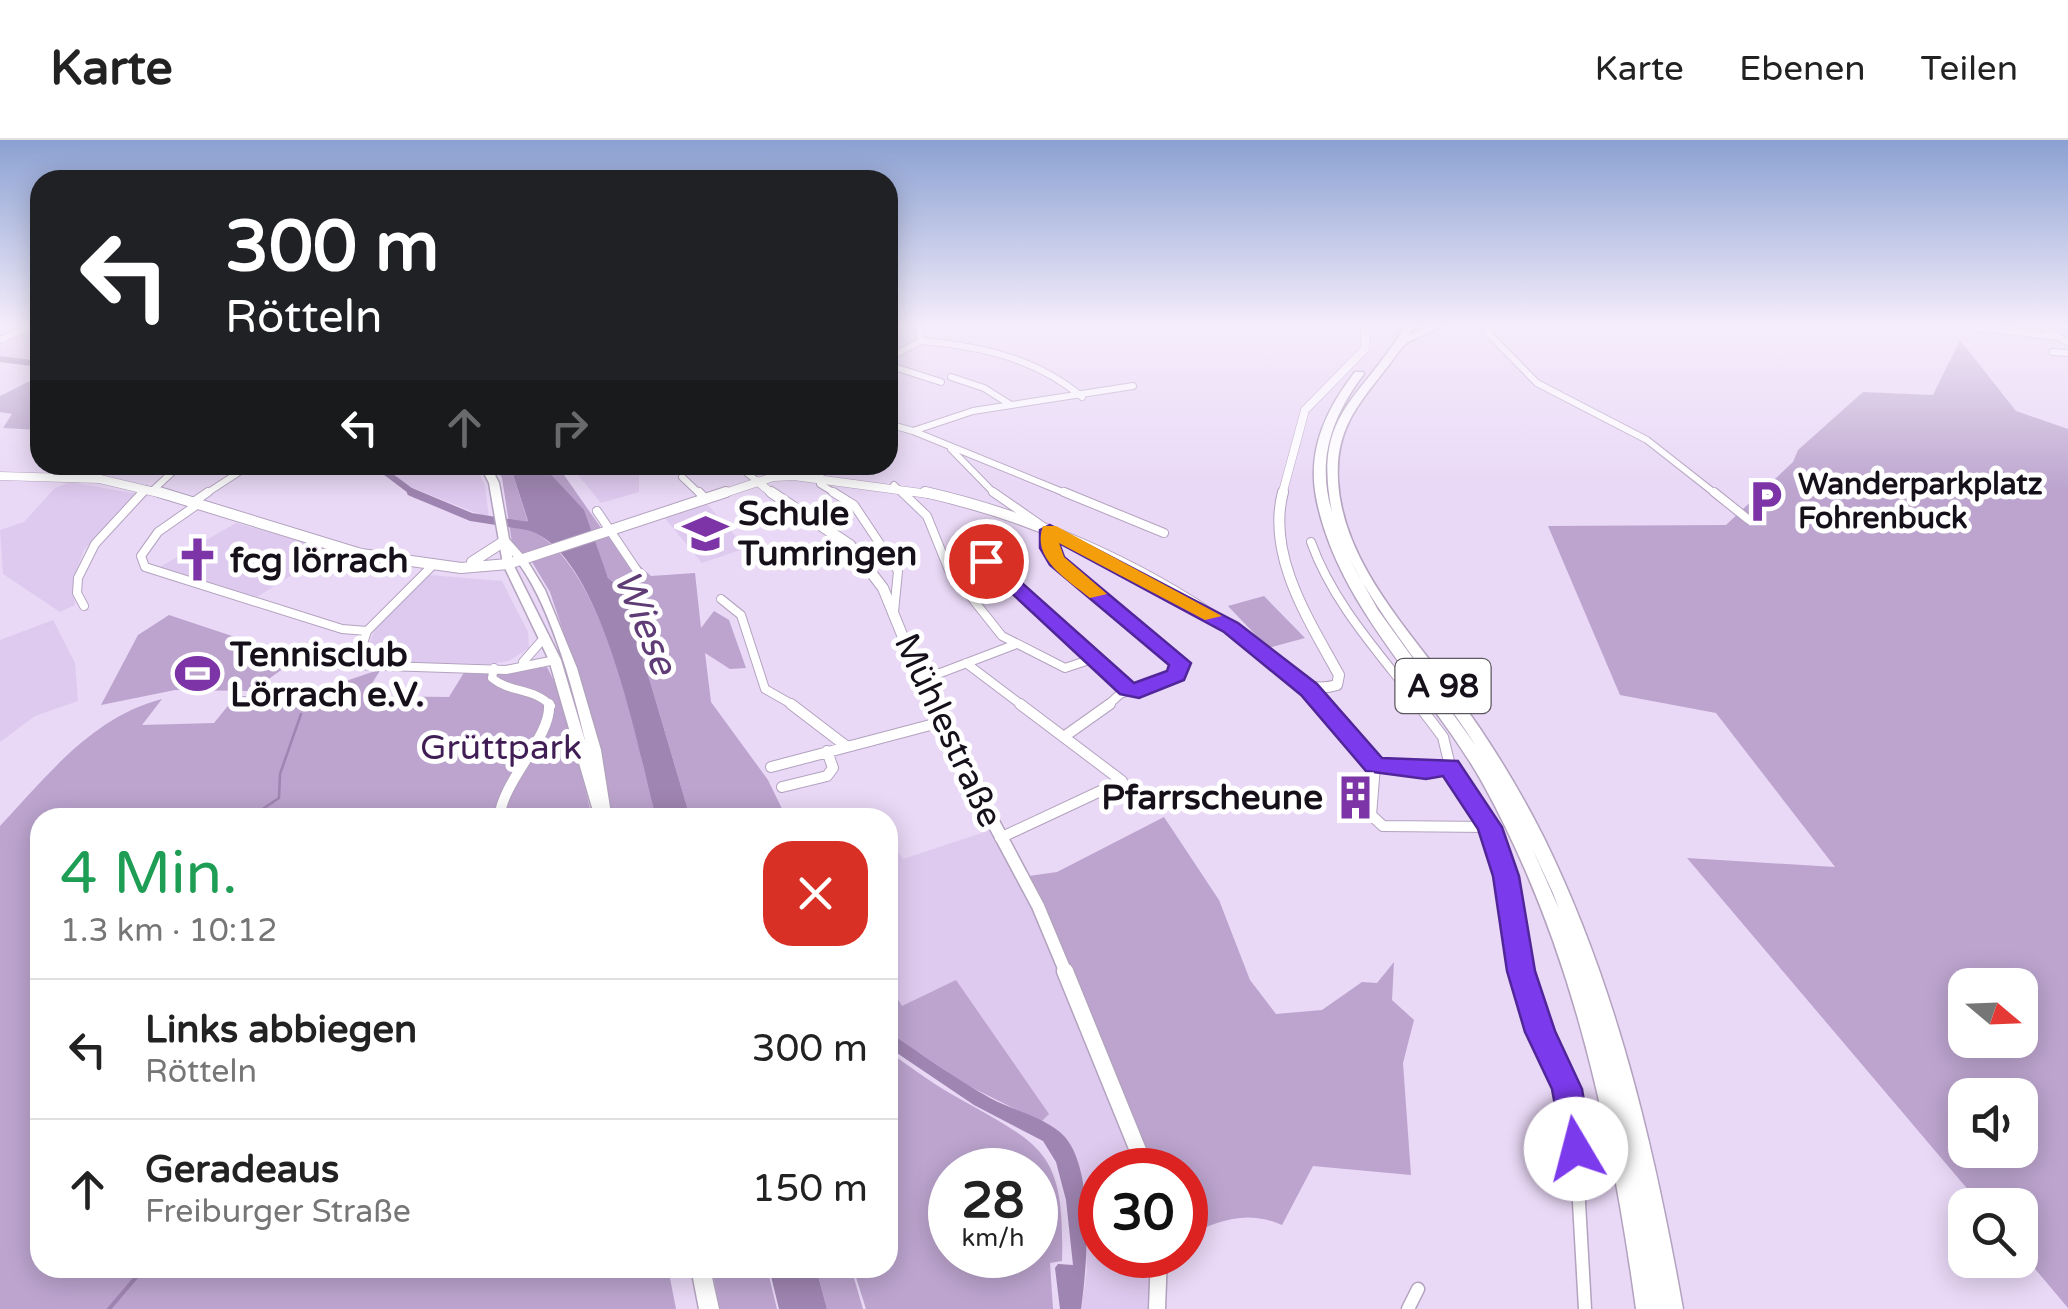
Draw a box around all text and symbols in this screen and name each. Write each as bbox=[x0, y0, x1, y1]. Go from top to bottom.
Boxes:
text: Karte bbox=[50, 40, 173, 98]
text: Karte bbox=[1594, 48, 1684, 90]
text: Ebenen bbox=[1739, 48, 1866, 90]
text: Teilen bbox=[1921, 48, 2018, 90]
text: 300 m bbox=[225, 206, 439, 290]
icon: left bbox=[60, 210, 190, 340]
text: Rötteln bbox=[225, 291, 382, 345]
icon: left bbox=[332, 400, 387, 455]
icon: ahead bbox=[437, 400, 492, 455]
icon: right bbox=[542, 400, 597, 455]
place label: Wanderparkplatz Fohrenbuck bbox=[1798, 466, 2043, 537]
parking icon: Wanderparkplatz Fohrenbuck bbox=[1741, 477, 1789, 525]
place label: Schule Tumringen bbox=[737, 493, 917, 575]
school or university icon: Schule Tumringen bbox=[681, 509, 729, 557]
pin bbox=[944, 519, 1029, 604]
icon: arrive bbox=[959, 534, 1014, 589]
church icon: fcg lörrach bbox=[173, 536, 221, 584]
place label: fcg lörrach bbox=[230, 540, 409, 582]
water label: Wiese bbox=[603, 563, 688, 684]
street label: Mühlestraße bbox=[885, 627, 1011, 834]
place label: Tennisclub Lörrach e.V. bbox=[229, 634, 425, 716]
sports icon: Tennisclub Lörrach e.V. bbox=[173, 650, 221, 698]
road number: A 98 bbox=[1396, 659, 1490, 713]
park label: Grüttpark bbox=[420, 727, 582, 769]
building icon: Pfarrscheune bbox=[1332, 773, 1380, 821]
place label: Pfarrscheune bbox=[1101, 777, 1323, 819]
text: 4 Min. bbox=[60, 838, 238, 910]
button: close bbox=[763, 841, 868, 946]
text: 1.3 km · 10:12 bbox=[60, 912, 277, 950]
north arrow bbox=[1948, 968, 2038, 1058]
map controls bbox=[1948, 968, 2038, 1278]
text: Links abbiegen bbox=[145, 1007, 417, 1053]
icon: left bbox=[60, 1022, 115, 1077]
text: 300 m bbox=[752, 1026, 868, 1072]
text: Rötteln bbox=[145, 1053, 257, 1091]
button: sound bbox=[1948, 1078, 2038, 1168]
position arrow bbox=[1524, 1097, 1628, 1201]
text: Geradeaus bbox=[145, 1147, 339, 1193]
speed limit sign: 30 bbox=[1078, 1148, 1208, 1278]
icon: ahead bbox=[60, 1162, 115, 1217]
text: 150 m bbox=[752, 1166, 868, 1212]
text: 28 bbox=[962, 1171, 1024, 1231]
button: search bbox=[1948, 1188, 2038, 1278]
text: Freiburger Straße bbox=[145, 1193, 411, 1231]
text: km/h bbox=[962, 1223, 1024, 1253]

